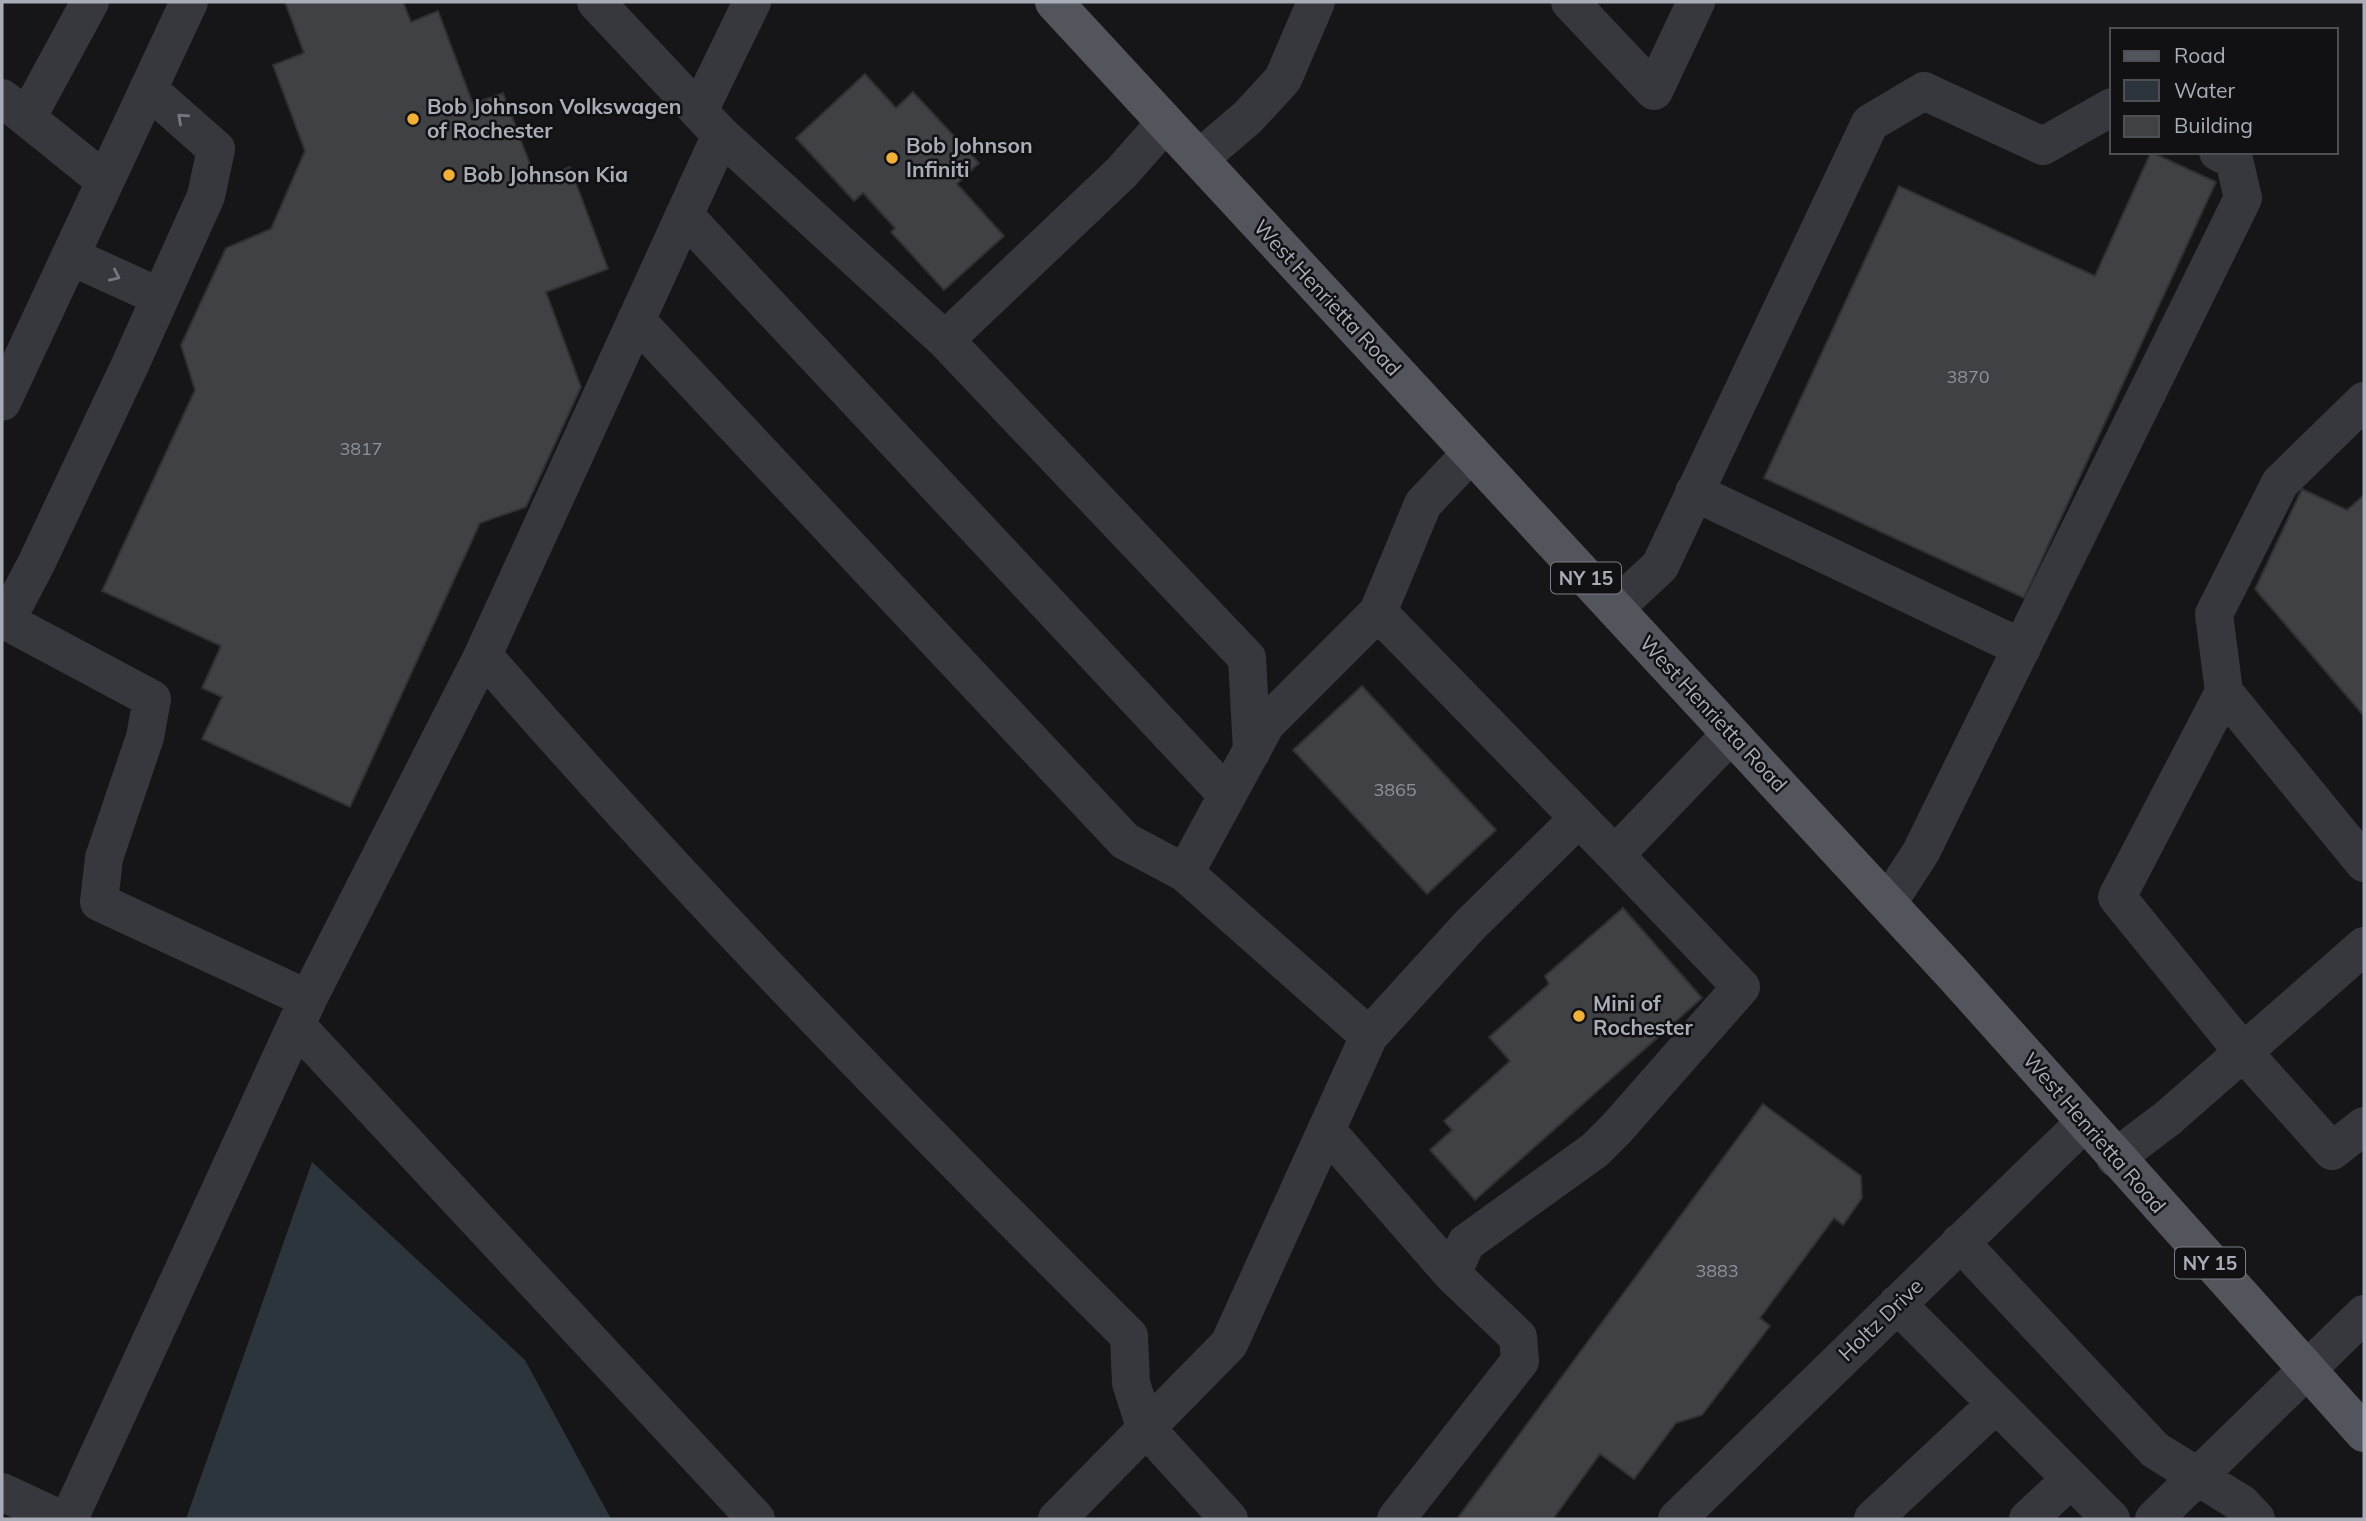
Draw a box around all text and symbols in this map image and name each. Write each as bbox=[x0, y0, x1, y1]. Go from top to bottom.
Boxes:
legend bbox=[2110, 28, 2338, 154]
text: Road bbox=[2174, 42, 2225, 68]
text: Water bbox=[2174, 77, 2235, 103]
place label: Bob Johnson Volkswagen of Rochester bbox=[427, 93, 681, 143]
marker: Bob Johnson Volkswagen of Rochester bbox=[405, 111, 421, 127]
text: Building bbox=[2174, 112, 2253, 138]
one-way arrow bbox=[177, 114, 190, 127]
place label: Bob Johnson Infiniti bbox=[906, 132, 1033, 182]
marker: Bob Johnson Infiniti bbox=[884, 150, 900, 166]
place label: Bob Johnson Kia bbox=[463, 161, 628, 187]
marker: Bob Johnson Kia bbox=[441, 167, 457, 183]
street label: West Henrietta Road bbox=[1248, 214, 1407, 381]
one-way arrow bbox=[108, 268, 120, 282]
house number: 3870 bbox=[1946, 365, 1990, 388]
house number: 3817 bbox=[339, 437, 383, 460]
road number: NY 15 bbox=[1551, 562, 1621, 594]
street label: West Henrietta Road bbox=[1634, 630, 1793, 797]
house number: 3865 bbox=[1373, 778, 1417, 801]
place label: Mini of Rochester bbox=[1593, 990, 1693, 1040]
marker: Mini of Rochester bbox=[1571, 1008, 1587, 1024]
street label: West Henrietta Road bbox=[2018, 1047, 2172, 1218]
road number: NY 15 bbox=[2175, 1247, 2245, 1278]
house number: 3883 bbox=[1695, 1259, 1739, 1282]
street label: Holtz Drive bbox=[1833, 1273, 1928, 1366]

